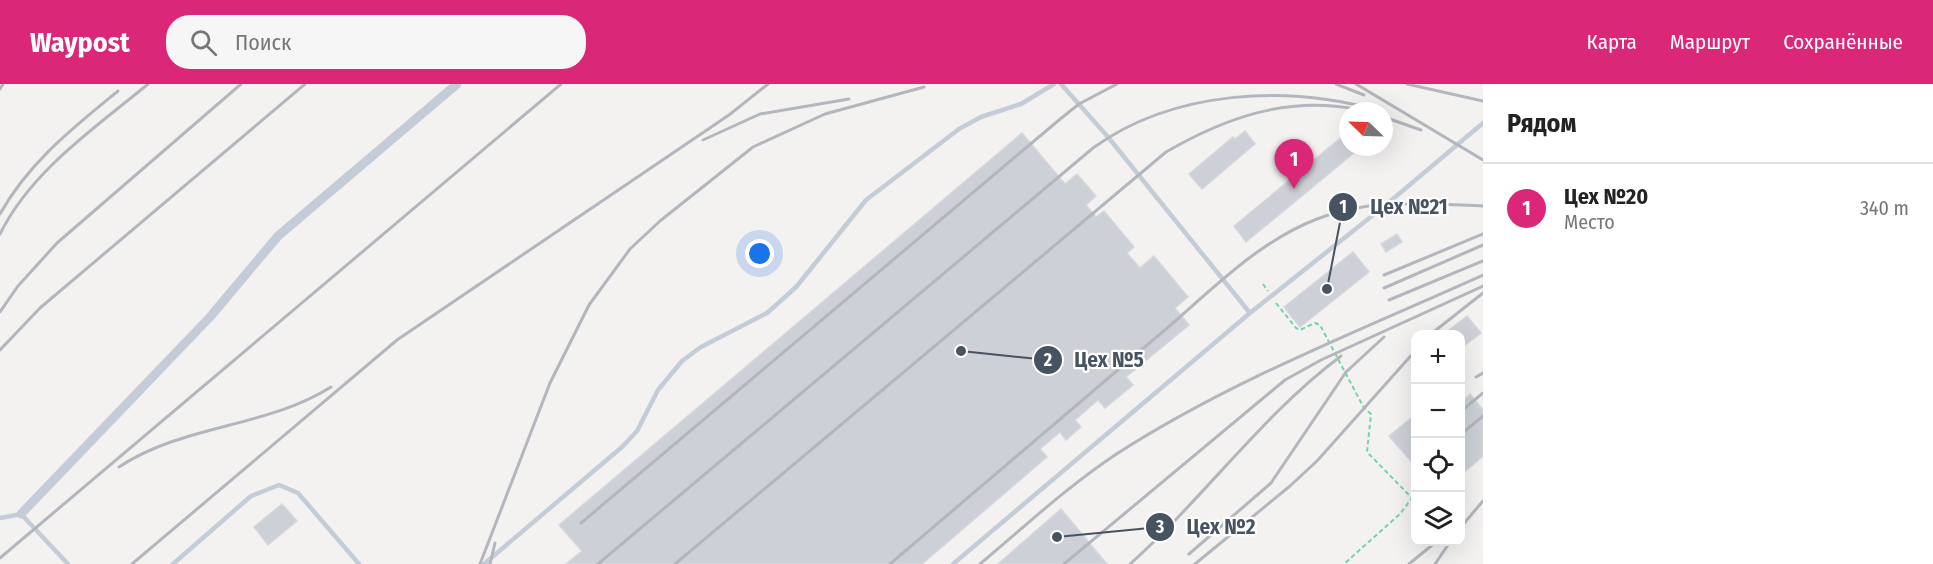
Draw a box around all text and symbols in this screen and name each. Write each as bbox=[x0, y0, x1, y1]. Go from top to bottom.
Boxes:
search box bbox=[166, 15, 586, 69]
text: Waypost bbox=[30, 26, 130, 59]
icon: search bbox=[187, 26, 220, 59]
text: Поиск bbox=[235, 29, 291, 56]
text: Карта bbox=[1587, 29, 1637, 55]
text: Маршрут bbox=[1670, 29, 1750, 55]
text: Сохранённые bbox=[1783, 29, 1903, 55]
north arrow bbox=[1339, 102, 1393, 156]
text: Рядом bbox=[1507, 108, 1576, 139]
pin: 1 bbox=[1274, 140, 1314, 189]
text: Цех №20 bbox=[1564, 183, 1648, 210]
callout: Цех №21 bbox=[1328, 187, 1460, 226]
text: Цех №21 bbox=[1370, 194, 1448, 220]
text: 1 bbox=[1339, 196, 1347, 218]
text: 1 bbox=[1522, 196, 1531, 220]
text: 340 m bbox=[1860, 196, 1909, 220]
text: Место bbox=[1564, 210, 1615, 234]
your location bbox=[745, 239, 774, 268]
map controls bbox=[1411, 330, 1465, 546]
button: + bbox=[1411, 330, 1465, 384]
callout: Цех №5 bbox=[1033, 340, 1156, 379]
text: Цех №5 bbox=[1074, 347, 1144, 373]
text: 2 bbox=[1043, 349, 1052, 371]
button: − bbox=[1411, 384, 1465, 438]
button: locate bbox=[1411, 438, 1465, 492]
button: layers bbox=[1411, 492, 1465, 546]
callout: Цех №2 bbox=[1145, 507, 1268, 546]
text: Цех №2 bbox=[1187, 514, 1256, 540]
text: 3 bbox=[1155, 516, 1165, 538]

